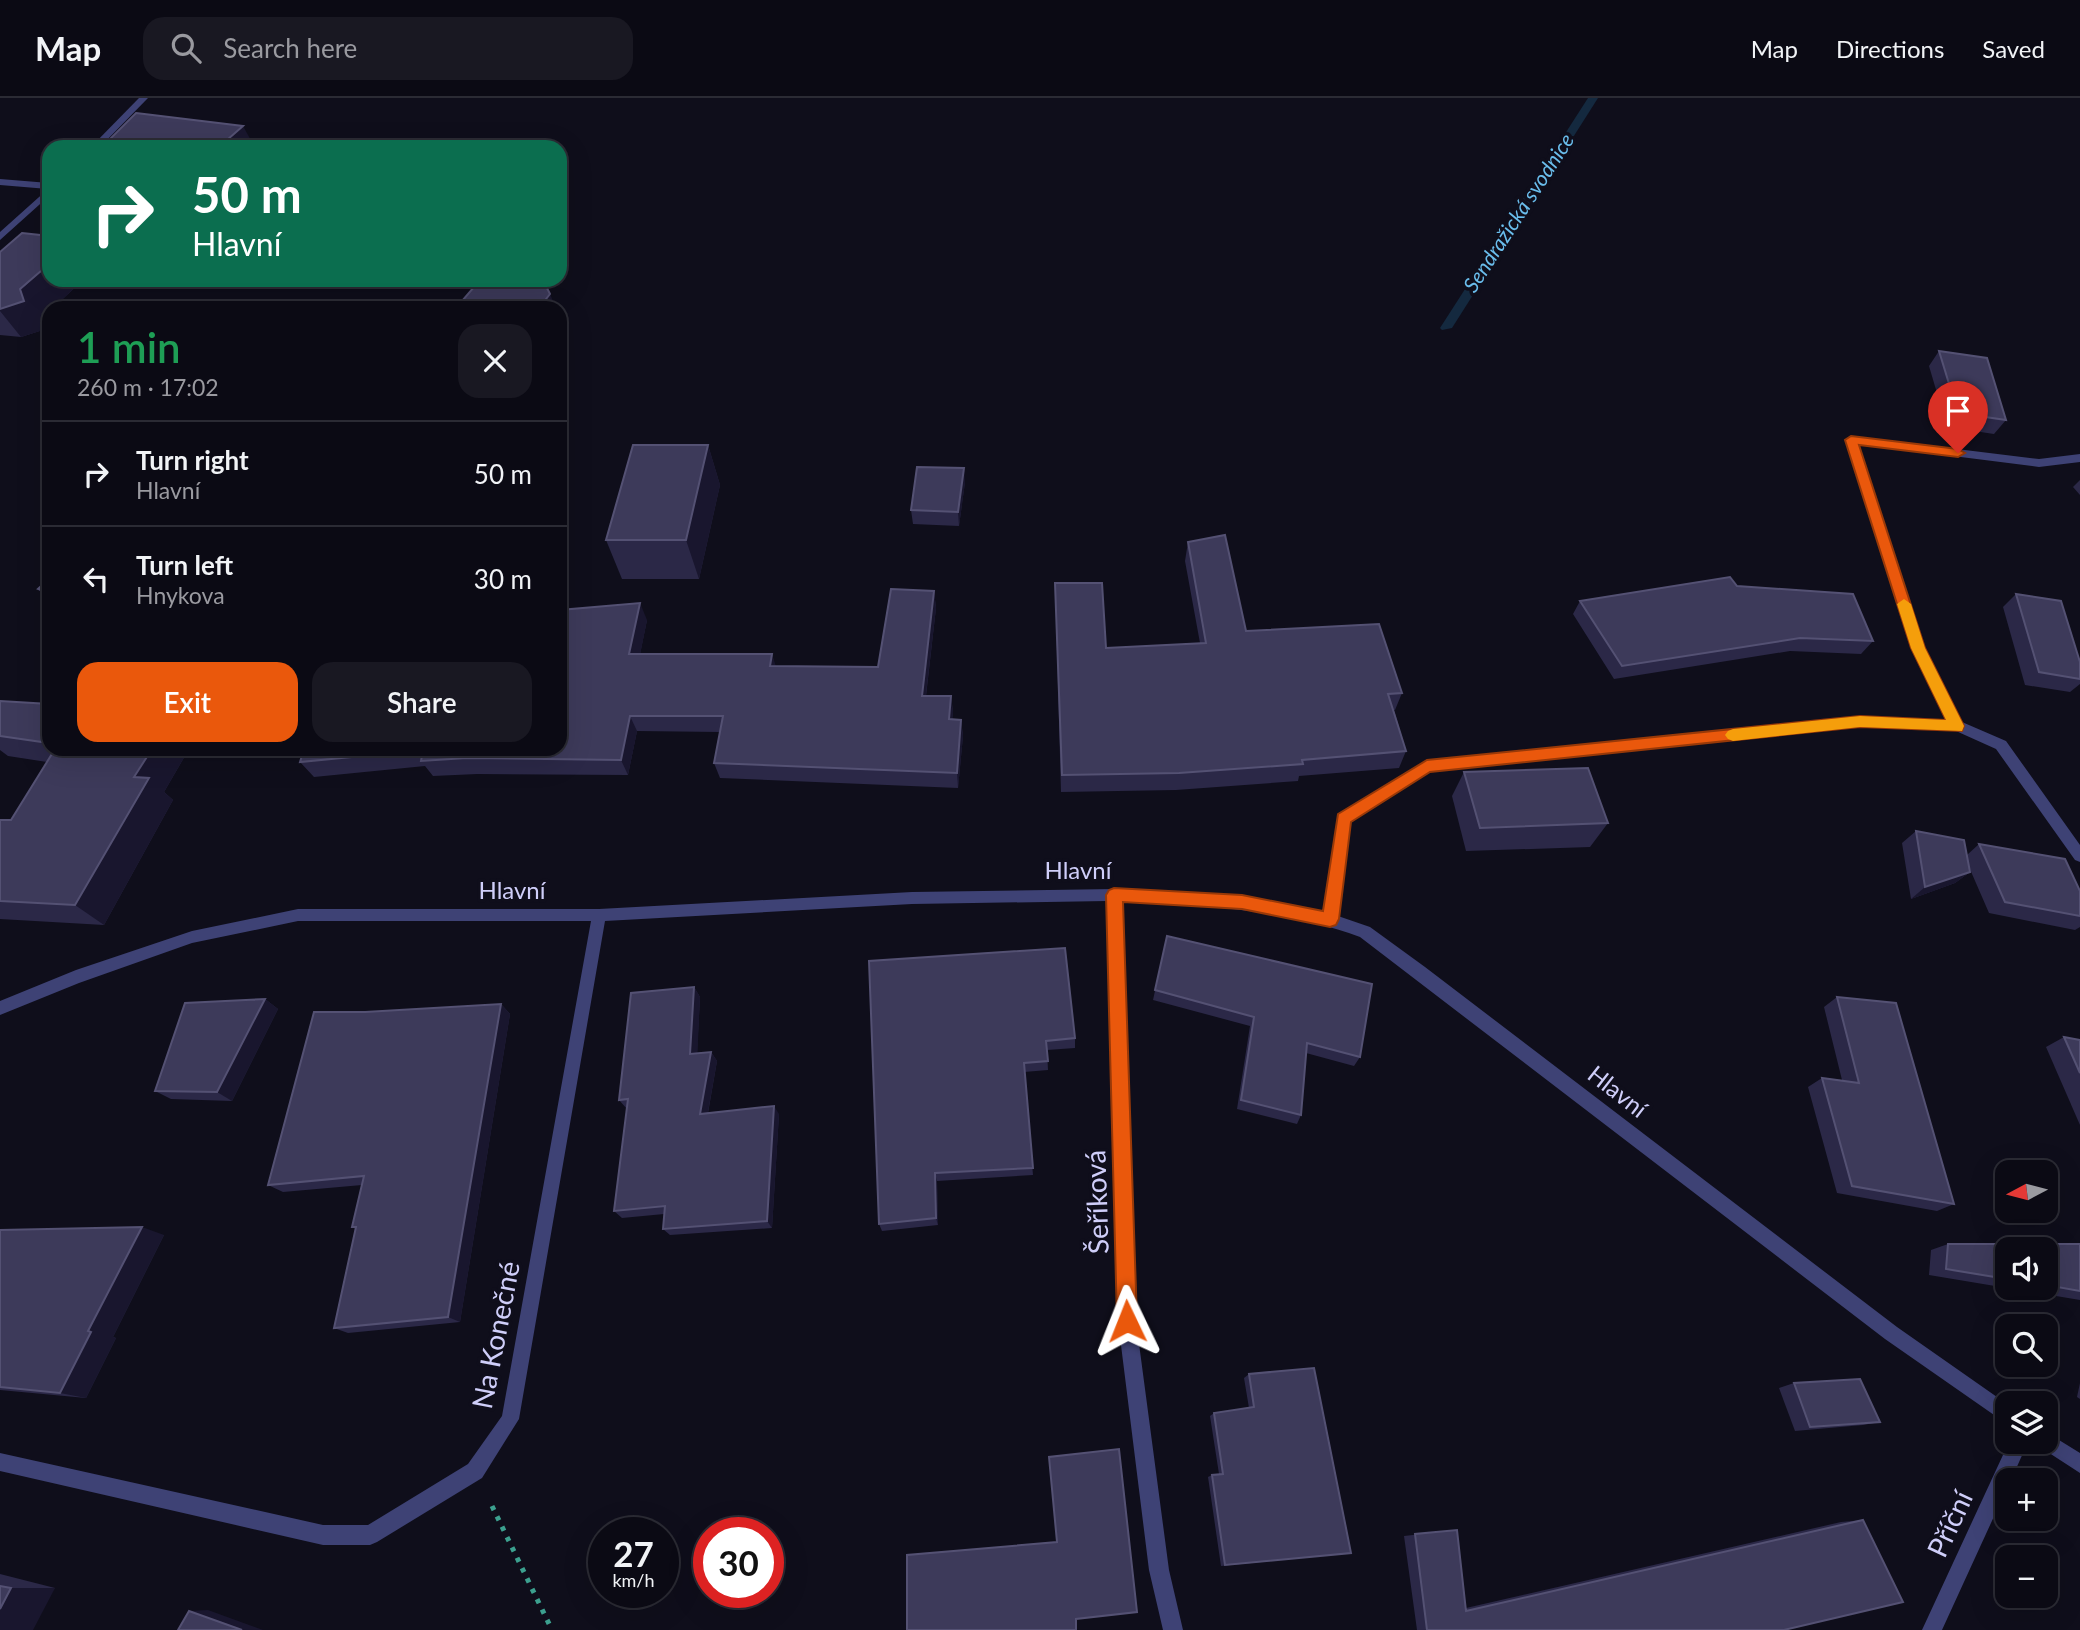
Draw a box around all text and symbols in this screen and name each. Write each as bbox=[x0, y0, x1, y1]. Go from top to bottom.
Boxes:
search box bbox=[143, 17, 633, 80]
text: Map bbox=[35, 28, 101, 68]
icon: search bbox=[167, 29, 205, 67]
text: Search here bbox=[223, 32, 357, 64]
text: Map bbox=[1751, 34, 1798, 63]
text: Directions bbox=[1836, 34, 1944, 63]
text: Saved bbox=[1982, 34, 2045, 63]
water label: Sendražická svodnice bbox=[1457, 128, 1578, 296]
text: 50 m bbox=[192, 165, 302, 223]
icon: right bbox=[77, 168, 168, 259]
text: Hlavní bbox=[192, 224, 281, 263]
text: 1 min bbox=[77, 322, 181, 372]
button: close bbox=[458, 324, 532, 398]
text: 260 m · 17:02 bbox=[77, 373, 219, 401]
pin bbox=[1928, 381, 1988, 453]
icon: arrive bbox=[1939, 392, 1977, 430]
text: Turn right bbox=[136, 444, 249, 476]
icon: right bbox=[77, 455, 115, 493]
text: 50 m bbox=[474, 458, 532, 490]
text: Hlavní bbox=[136, 476, 200, 504]
text: Turn left bbox=[136, 549, 233, 581]
icon: left bbox=[77, 560, 115, 598]
text: 30 m bbox=[474, 563, 532, 595]
text: Hnykova bbox=[136, 581, 225, 609]
button: Exit bbox=[77, 662, 298, 742]
button: Share bbox=[312, 662, 532, 742]
street label: Hlavní bbox=[1044, 855, 1113, 884]
street label: Hlavní bbox=[478, 875, 547, 904]
street label: Hlavní bbox=[1583, 1059, 1654, 1124]
street label: Šeříková bbox=[1077, 1149, 1115, 1255]
north arrow bbox=[1995, 1160, 2058, 1223]
map controls bbox=[1995, 1160, 2058, 1608]
button: sound bbox=[1995, 1237, 2058, 1300]
street label: Na Konečné bbox=[464, 1258, 526, 1411]
position arrow bbox=[1090, 1284, 1164, 1358]
button: search bbox=[1995, 1314, 2058, 1377]
button: layers bbox=[1995, 1391, 2058, 1454]
button: + bbox=[1995, 1468, 2058, 1531]
street label: Příční bbox=[1919, 1484, 1980, 1562]
speed limit sign: 30 bbox=[693, 1517, 784, 1608]
text: 27 bbox=[613, 1532, 654, 1574]
button: − bbox=[1995, 1545, 2058, 1608]
text: km/h bbox=[612, 1569, 655, 1591]

